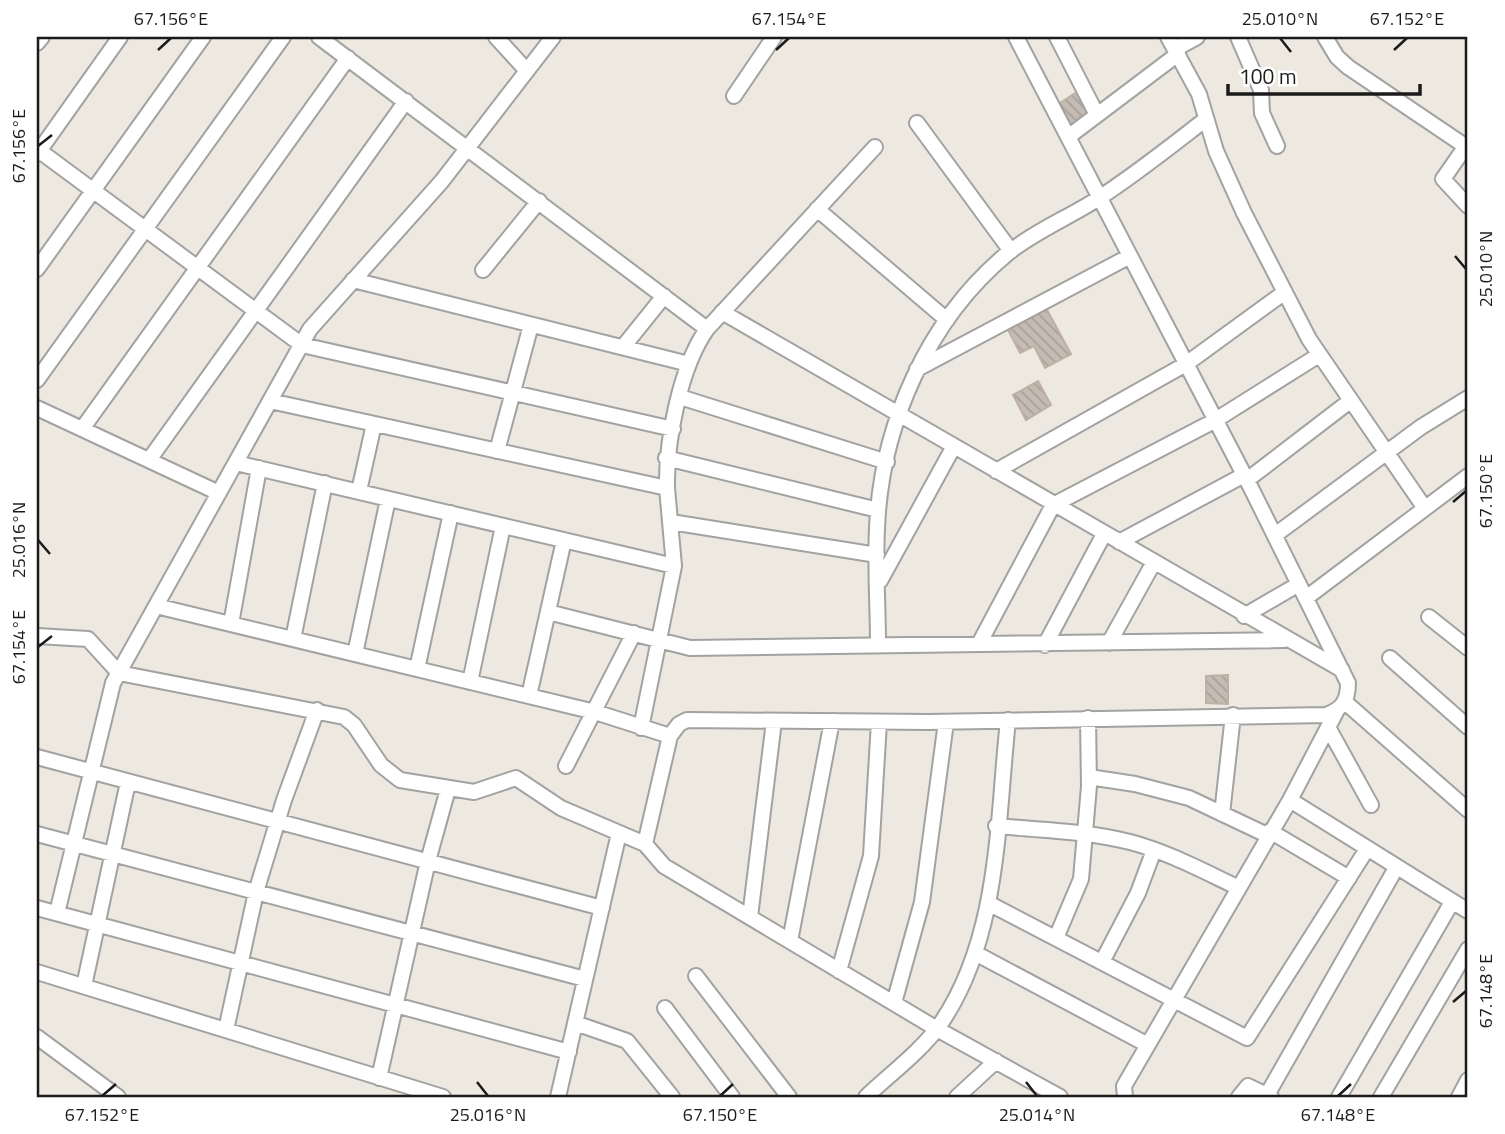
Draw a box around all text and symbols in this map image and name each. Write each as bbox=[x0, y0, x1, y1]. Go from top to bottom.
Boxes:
text: 67.156°E bbox=[134, 5, 208, 32]
text: 67.154°E bbox=[752, 5, 826, 32]
text: 25.010°N bbox=[1242, 5, 1318, 32]
text: 67.152°E bbox=[1370, 5, 1444, 32]
scale bar bbox=[1228, 52, 1421, 96]
text: 100 m bbox=[1239, 60, 1296, 92]
text: 67.156°E bbox=[5, 109, 32, 183]
text: 25.010°N bbox=[1472, 231, 1499, 307]
text: 67.150°E bbox=[1472, 454, 1499, 528]
text: 25.016°N bbox=[5, 502, 32, 578]
text: 67.154°E bbox=[5, 610, 32, 684]
text: 67.148°E bbox=[1472, 954, 1499, 1028]
text: 67.152°E bbox=[65, 1101, 139, 1128]
text: 25.016°N bbox=[450, 1101, 526, 1128]
text: 67.150°E bbox=[683, 1101, 757, 1128]
text: 25.014°N bbox=[999, 1101, 1075, 1128]
text: 67.148°E bbox=[1301, 1101, 1375, 1128]

